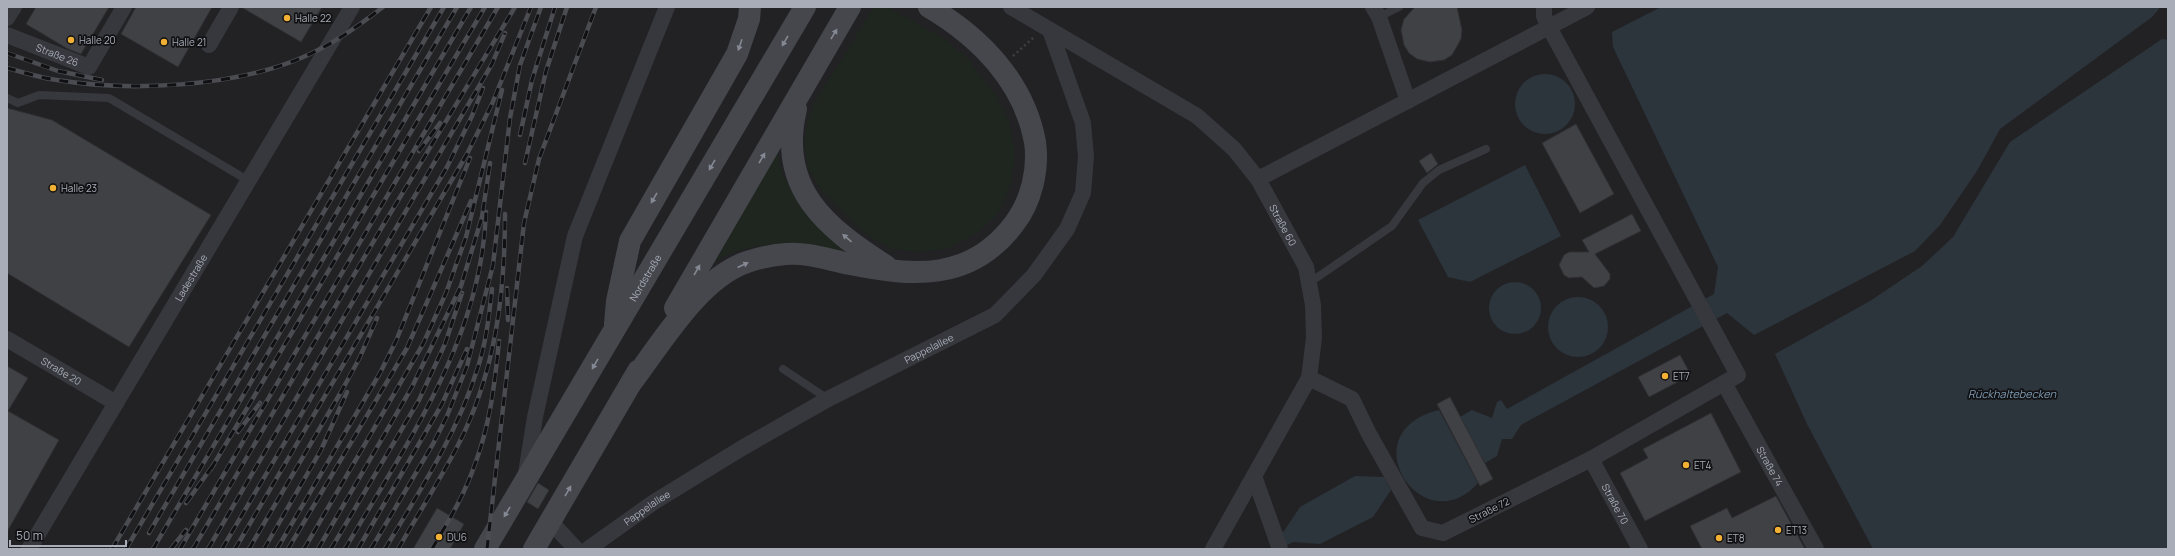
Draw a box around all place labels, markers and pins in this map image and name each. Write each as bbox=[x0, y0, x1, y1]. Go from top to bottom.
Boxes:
place label: Halle 22 bbox=[295, 11, 332, 25]
marker: Halle 22 bbox=[282, 13, 292, 23]
place label: Halle 20 bbox=[79, 33, 116, 47]
marker: Halle 20 bbox=[66, 35, 76, 45]
place label: Halle 21 bbox=[172, 35, 207, 49]
marker: Halle 21 bbox=[159, 37, 169, 47]
place label: Halle 23 bbox=[61, 181, 97, 195]
marker: Halle 23 bbox=[48, 183, 58, 193]
place label: ET7 bbox=[1673, 369, 1690, 383]
marker: ET7 bbox=[1660, 371, 1670, 381]
place label: ET4 bbox=[1694, 458, 1711, 472]
marker: ET4 bbox=[1681, 460, 1691, 470]
place label: ET13 bbox=[1786, 523, 1807, 537]
marker: ET13 bbox=[1773, 525, 1783, 535]
place label: DU6 bbox=[447, 530, 467, 544]
place label: ET8 bbox=[1727, 531, 1745, 545]
marker: DU6 bbox=[434, 532, 444, 542]
marker: ET8 bbox=[1714, 533, 1724, 543]

